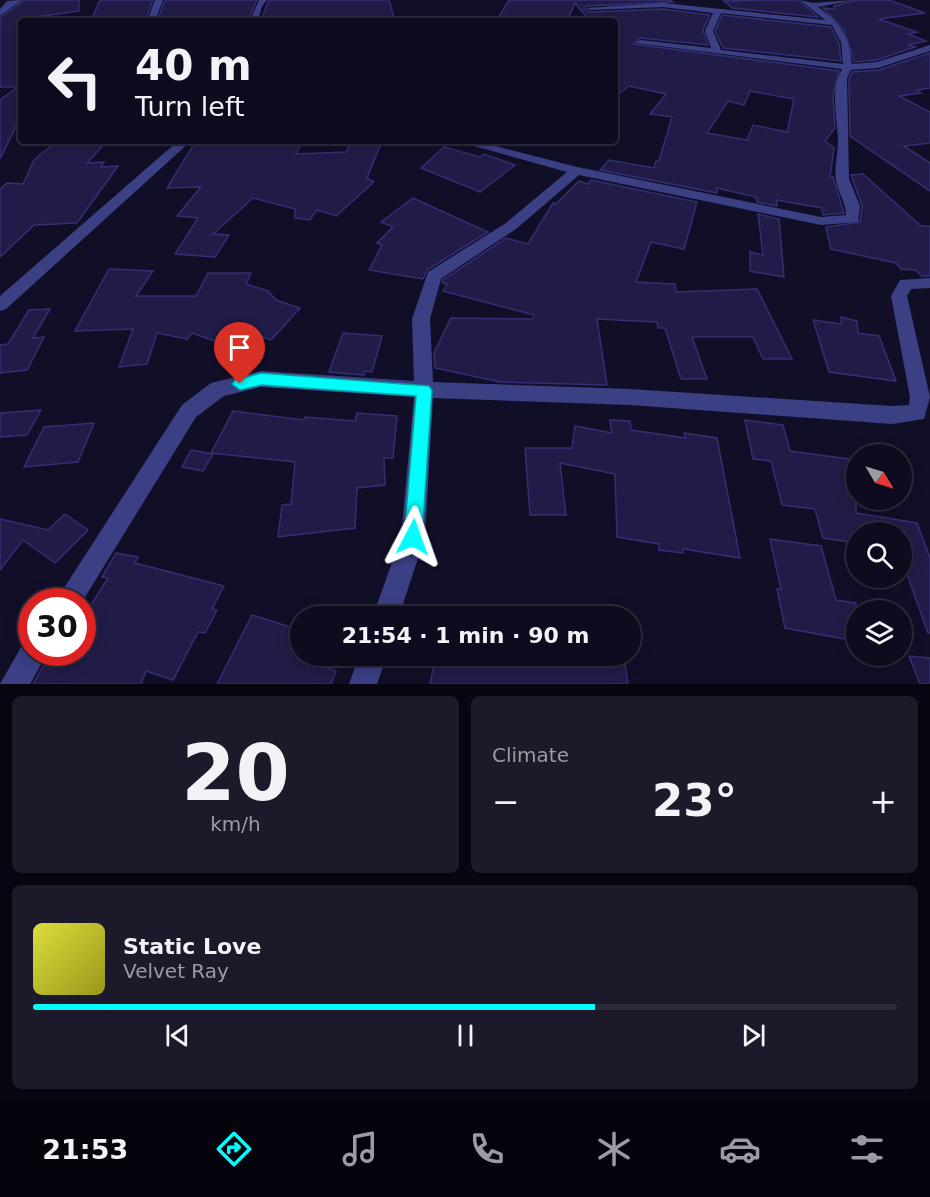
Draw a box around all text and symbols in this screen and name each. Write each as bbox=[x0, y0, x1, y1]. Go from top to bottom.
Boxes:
text: 40 m bbox=[135, 41, 252, 90]
icon: left bbox=[36, 42, 114, 120]
text: Turn left bbox=[135, 91, 245, 122]
pin bbox=[214, 322, 265, 384]
icon: arrive bbox=[223, 331, 256, 364]
north arrow bbox=[846, 444, 912, 510]
map controls bbox=[846, 444, 912, 666]
position arrow bbox=[381, 505, 445, 569]
button: search bbox=[846, 522, 912, 588]
speed limit sign: 30 bbox=[18, 588, 96, 666]
button: layers bbox=[846, 600, 912, 666]
text: 21:54 · 1 min · 90 m bbox=[342, 623, 589, 648]
text: 20 bbox=[181, 728, 290, 818]
text: Climate bbox=[492, 743, 569, 767]
text: 23° bbox=[652, 774, 737, 827]
text: − bbox=[492, 782, 520, 821]
text: + bbox=[869, 782, 897, 821]
text: km/h bbox=[210, 812, 261, 836]
text: Static Love bbox=[123, 934, 261, 959]
text: Velvet Ray bbox=[123, 959, 229, 983]
icon: previous bbox=[161, 1019, 194, 1052]
icon: pause bbox=[449, 1019, 482, 1052]
icon: next bbox=[737, 1019, 770, 1052]
icon: directions bbox=[213, 1128, 255, 1170]
icon: music bbox=[339, 1128, 381, 1170]
icon: phone bbox=[466, 1128, 508, 1170]
icon: climate bbox=[593, 1128, 635, 1170]
icon: car bbox=[719, 1128, 761, 1170]
icon: filters bbox=[846, 1128, 888, 1170]
text: 21:53 bbox=[42, 1134, 128, 1165]

